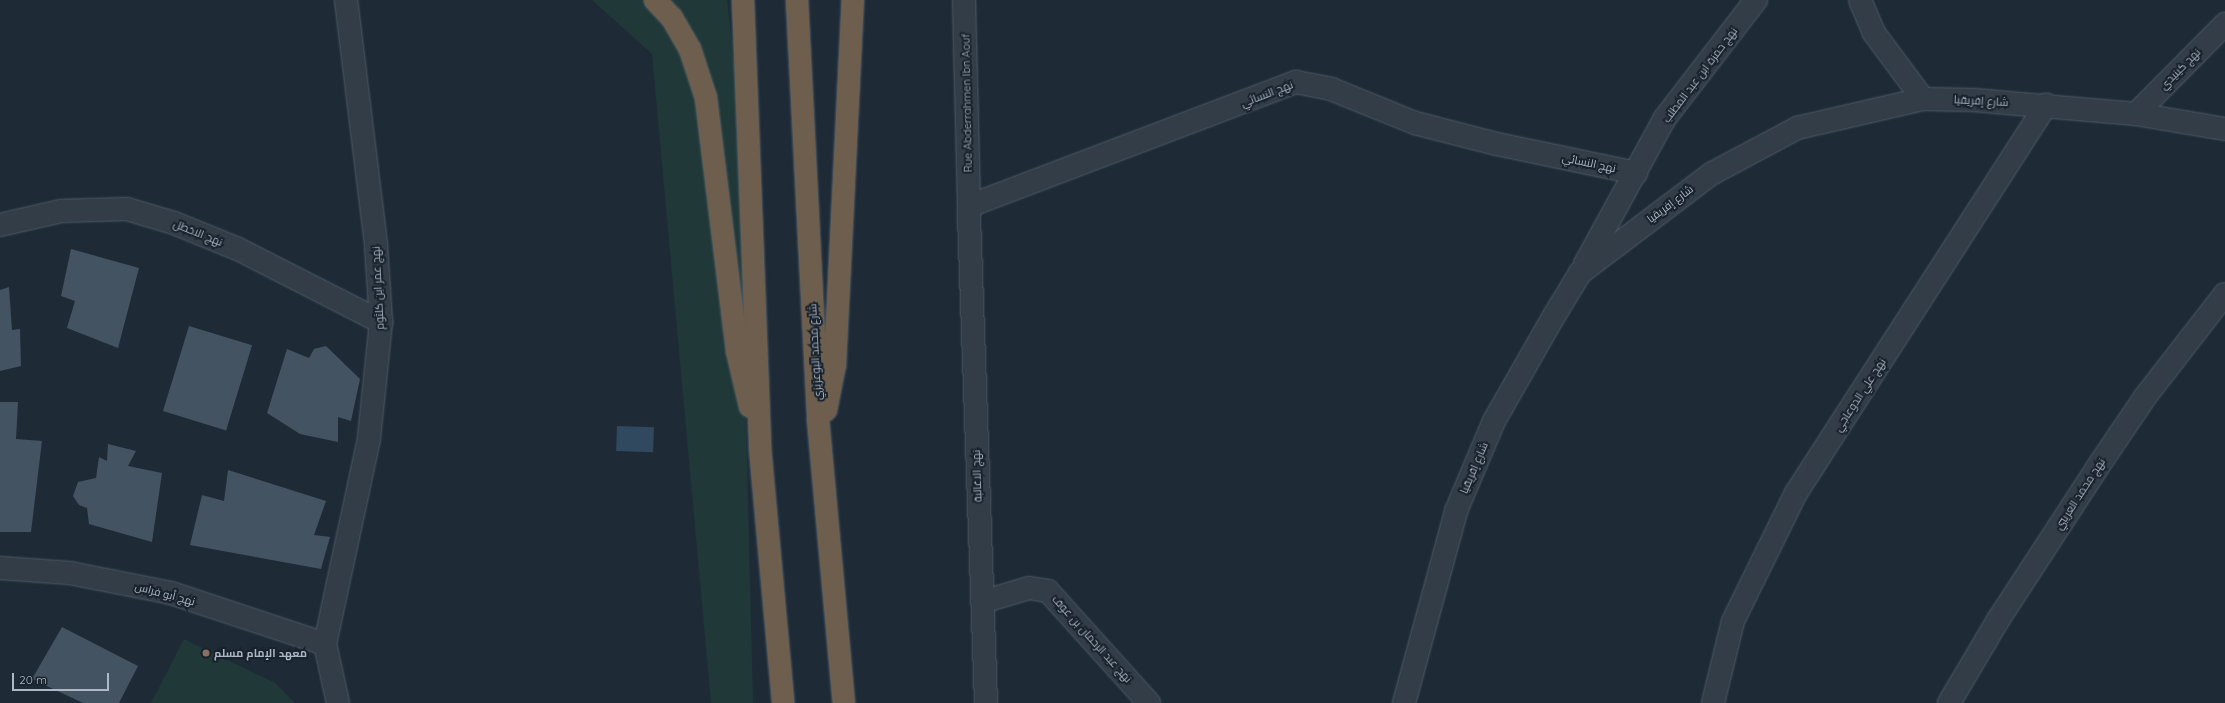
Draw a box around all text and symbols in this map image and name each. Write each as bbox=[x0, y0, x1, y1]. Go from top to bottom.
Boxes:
street label: نهج حمزة ابن عبد المطلب bbox=[1660, 25, 1740, 125]
street label: Rue Abderrahmen Ibn Aouf bbox=[959, 33, 975, 173]
street label: نهج كينيدي bbox=[2157, 46, 2203, 92]
street label: نهج النسائي bbox=[1239, 78, 1295, 110]
street label: شارع إفريقيا bbox=[1953, 93, 2009, 109]
street label: نهج النسائي bbox=[1561, 151, 1617, 175]
street label: شارع إفريقيا bbox=[1644, 182, 1696, 226]
street label: نهج الاخطل bbox=[171, 217, 225, 249]
street label: نهج عمر ابن كلثوم bbox=[369, 246, 387, 330]
street label: شارع محمد البوعزيزي bbox=[806, 303, 824, 401]
street label: نهج علي الدوعاجي bbox=[1831, 356, 1889, 434]
street label: شارع إفريقيا bbox=[1457, 440, 1491, 496]
street label: نهج الاغالبة bbox=[969, 450, 985, 502]
street label: نهج محمد العريبي bbox=[2052, 456, 2108, 532]
street label: نهج أبو فراس bbox=[134, 580, 196, 608]
street label: نهج عبد الرحمان بن عوف bbox=[1049, 593, 1135, 685]
place label: معهد الإمام مسلم bbox=[214, 646, 307, 660]
marker: معهد الإمام مسلم bbox=[201, 648, 211, 658]
scale bar bbox=[14, 665, 111, 691]
text: 20 m bbox=[19, 672, 47, 687]

